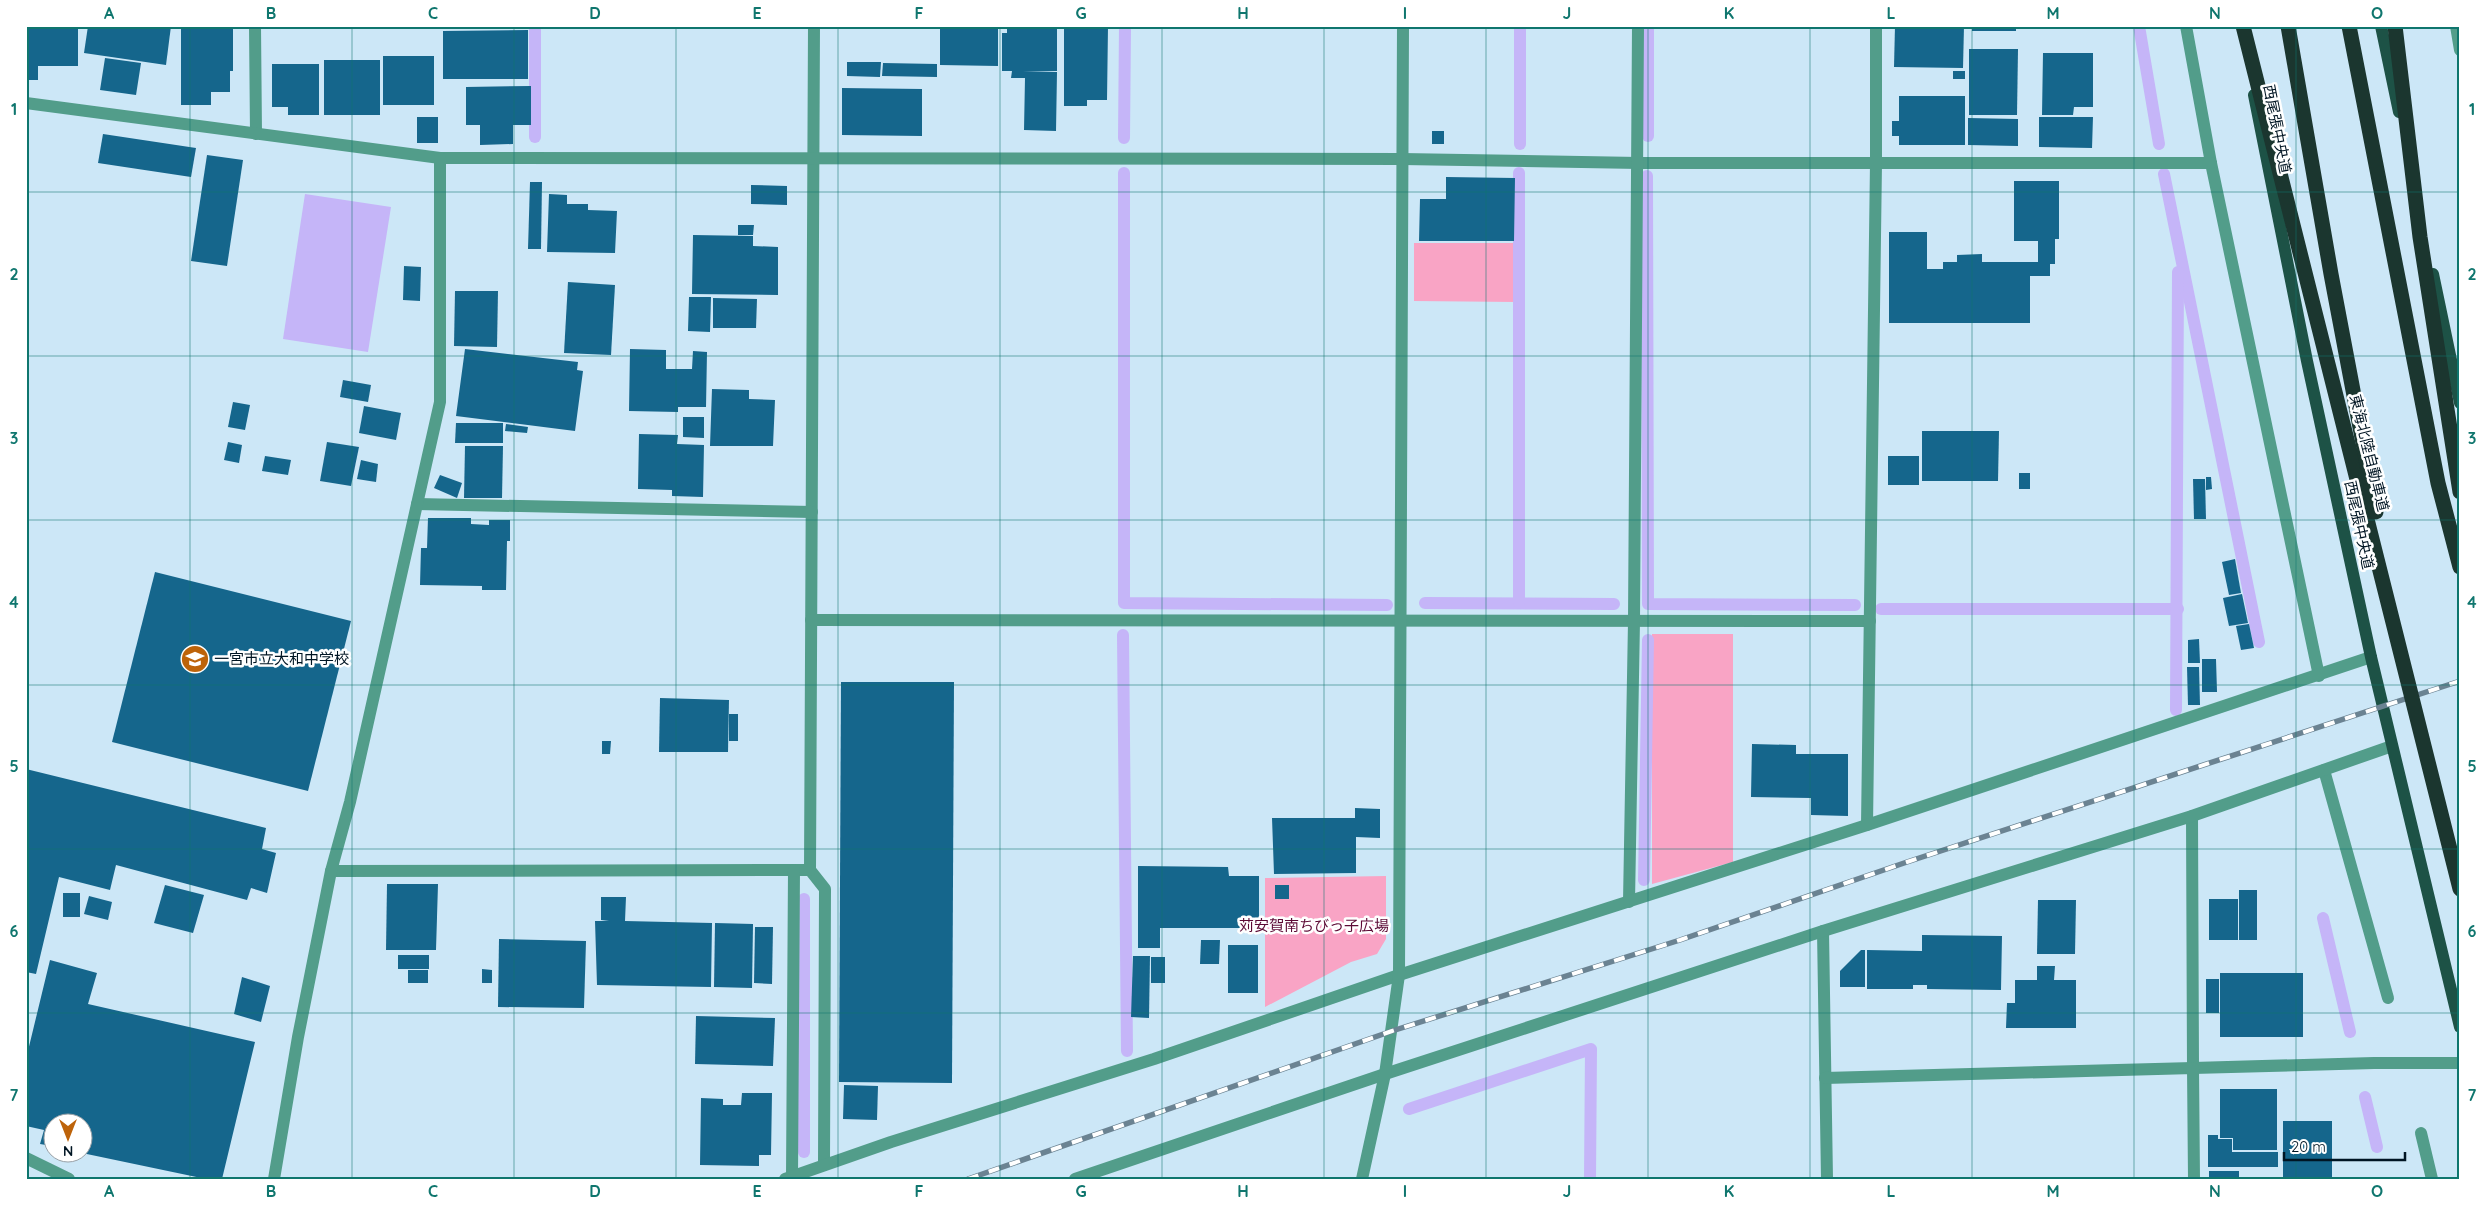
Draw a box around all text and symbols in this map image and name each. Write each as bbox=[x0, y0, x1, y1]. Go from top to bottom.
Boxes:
text: A bbox=[104, 3, 115, 23]
text: B bbox=[266, 3, 276, 23]
text: C bbox=[428, 3, 438, 23]
text: D bbox=[589, 3, 601, 23]
text: E bbox=[752, 3, 762, 23]
text: F bbox=[915, 3, 924, 23]
text: G bbox=[1075, 3, 1087, 23]
text: H bbox=[1237, 3, 1249, 23]
text: I bbox=[1403, 3, 1407, 23]
text: J bbox=[1563, 3, 1571, 23]
text: K bbox=[1724, 3, 1734, 23]
text: L bbox=[1887, 3, 1896, 23]
text: M bbox=[2046, 3, 2060, 23]
text: N bbox=[2209, 3, 2221, 23]
text: O bbox=[2371, 3, 2383, 23]
street label: 西尾張中央道 bbox=[2260, 83, 2295, 175]
text: 1 bbox=[11, 99, 17, 119]
text: 1 bbox=[2469, 99, 2475, 119]
text: 2 bbox=[9, 264, 19, 284]
text: 2 bbox=[2467, 264, 2477, 284]
street label: 東海北陸自動車道 bbox=[2346, 392, 2393, 513]
text: 3 bbox=[10, 428, 18, 448]
text: 3 bbox=[2468, 428, 2476, 448]
street label: 西尾張中央道 bbox=[2341, 479, 2378, 571]
text: 4 bbox=[9, 592, 19, 612]
text: 4 bbox=[2467, 592, 2477, 612]
school or university icon: 一宮市立大和中学校 bbox=[180, 644, 210, 674]
place label: 一宮市立大和中学校 bbox=[214, 649, 349, 668]
text: 5 bbox=[9, 756, 19, 776]
text: 5 bbox=[2467, 756, 2477, 776]
park label: 苅安賀南ちびっ子広場 bbox=[1239, 916, 1389, 935]
text: 6 bbox=[10, 921, 19, 941]
text: 6 bbox=[2468, 921, 2477, 941]
text: 7 bbox=[10, 1085, 19, 1105]
text: 7 bbox=[2468, 1085, 2477, 1105]
north arrow bbox=[42, 1112, 92, 1162]
scale bar bbox=[2284, 1130, 2405, 1162]
text: 20 m bbox=[2291, 1137, 2326, 1156]
text: N bbox=[63, 1142, 73, 1160]
text: A bbox=[104, 1181, 115, 1201]
text: B bbox=[266, 1181, 276, 1201]
text: C bbox=[428, 1181, 438, 1201]
text: D bbox=[589, 1181, 601, 1201]
text: E bbox=[752, 1181, 762, 1201]
text: F bbox=[915, 1181, 924, 1201]
text: G bbox=[1075, 1181, 1087, 1201]
text: H bbox=[1237, 1181, 1249, 1201]
text: I bbox=[1403, 1181, 1407, 1201]
text: J bbox=[1563, 1181, 1571, 1201]
text: K bbox=[1724, 1181, 1734, 1201]
text: L bbox=[1887, 1181, 1896, 1201]
text: M bbox=[2046, 1181, 2060, 1201]
text: N bbox=[2209, 1181, 2221, 1201]
text: O bbox=[2371, 1181, 2383, 1201]

